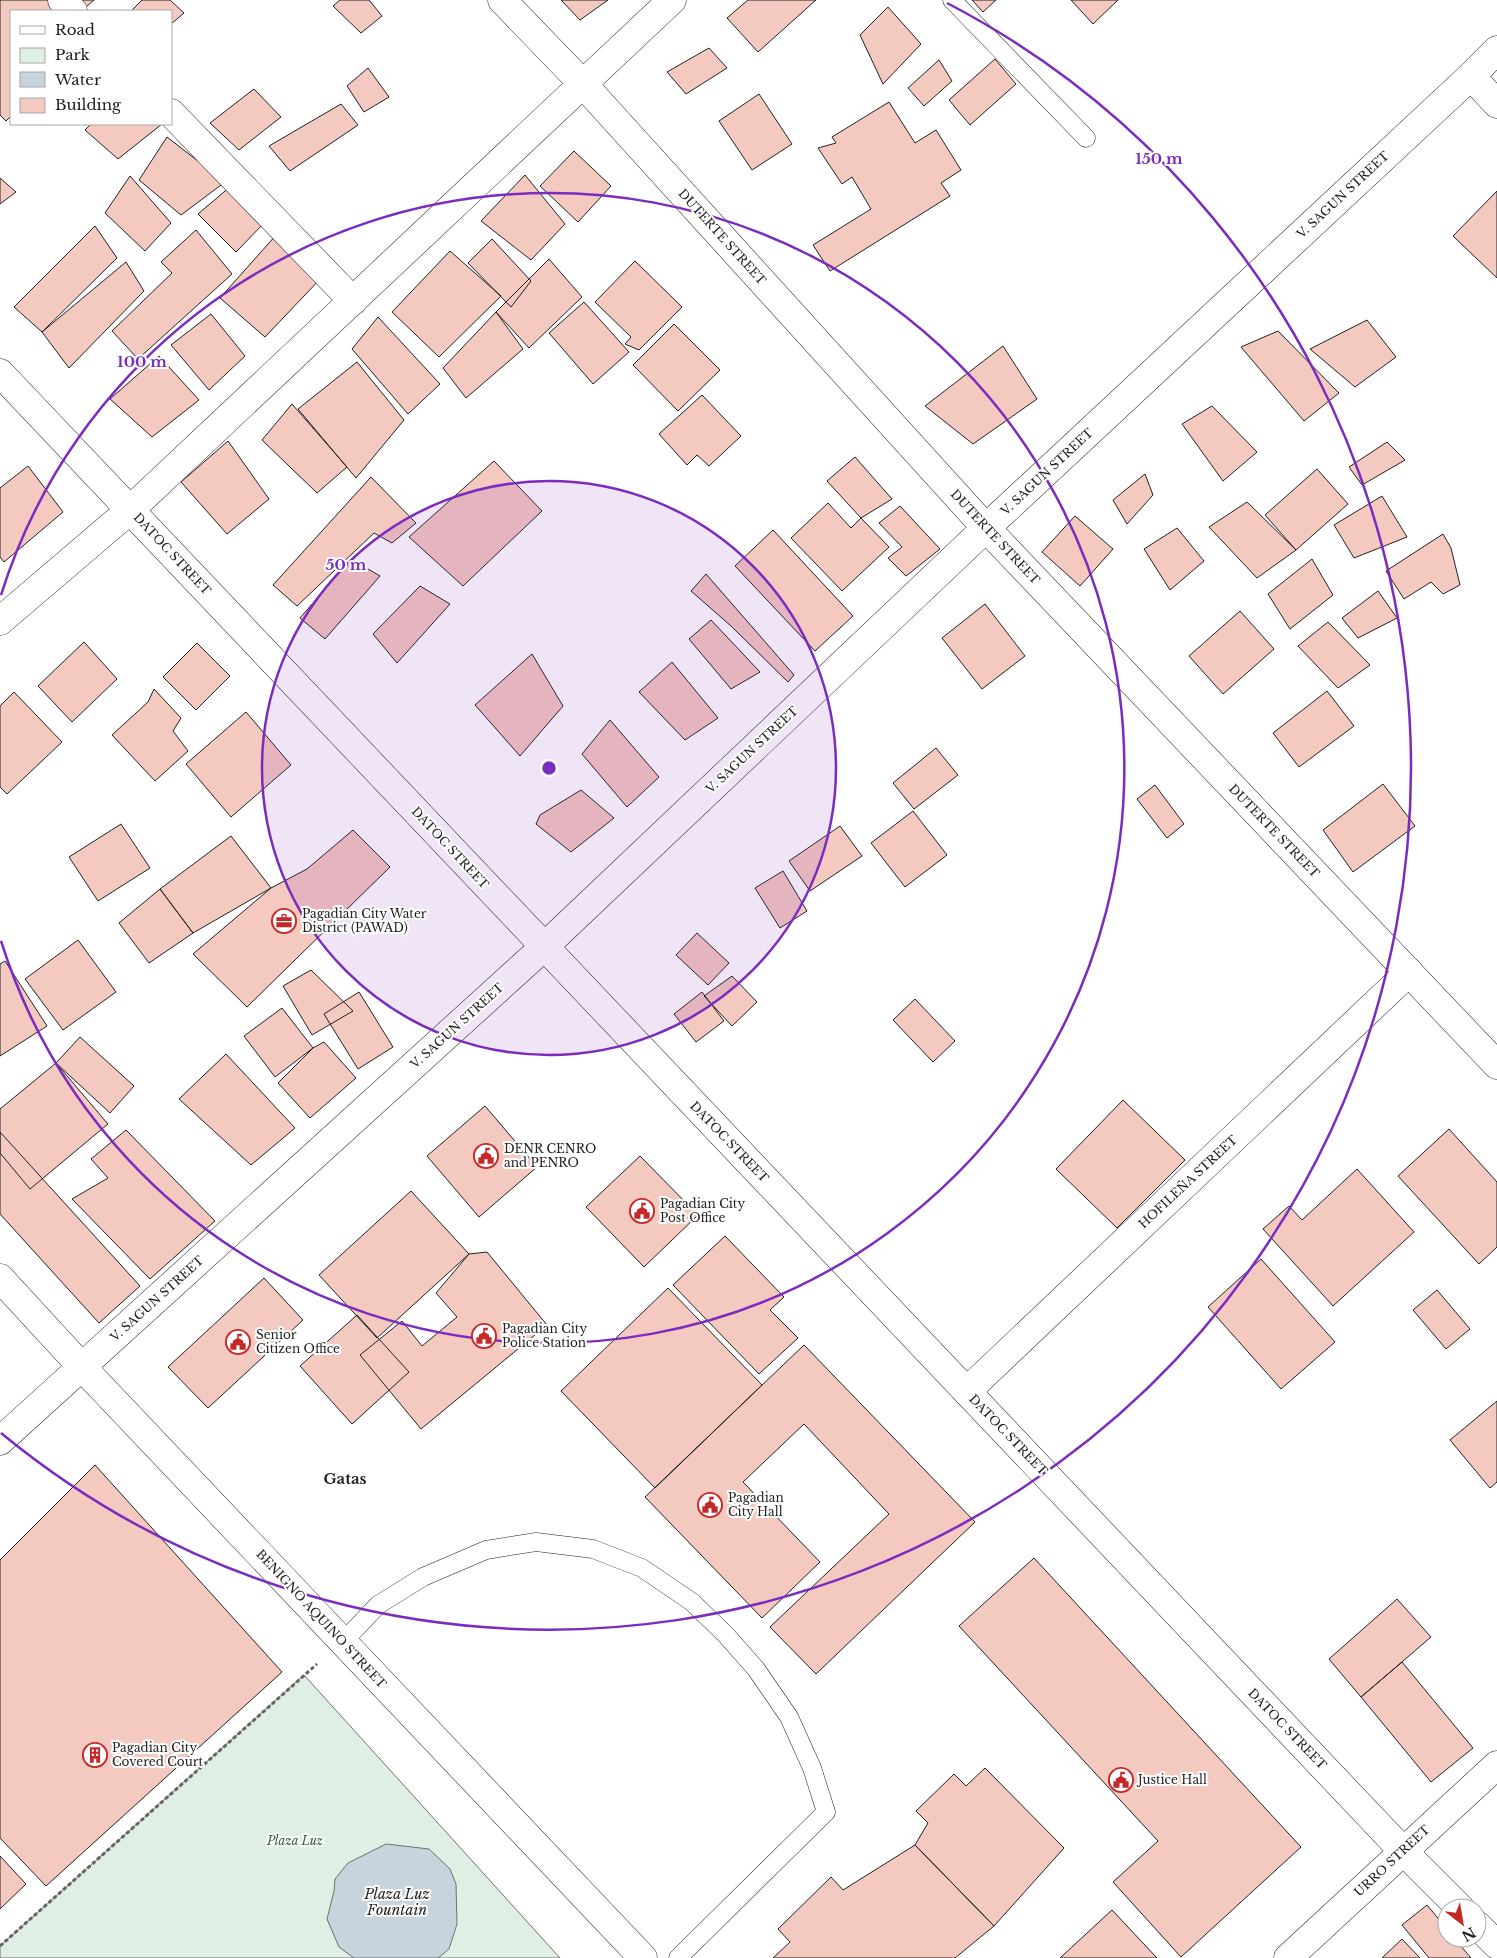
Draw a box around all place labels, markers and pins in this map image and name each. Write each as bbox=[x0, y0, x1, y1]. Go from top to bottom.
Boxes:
centre of rings bbox=[540, 759, 558, 777]
place label: Pagadian City Water District (PAWAD) bbox=[302, 906, 427, 935]
office icon: Pagadian City Water District (PAWAD) bbox=[271, 908, 297, 934]
place label: DENR CENRO and PENRO bbox=[504, 1141, 596, 1170]
public building icon: DENR CENRO and PENRO bbox=[473, 1143, 499, 1169]
place label: Pagadian City Post Office bbox=[660, 1196, 745, 1225]
public building icon: Pagadian City Post Office bbox=[629, 1198, 655, 1224]
place label: Pagadian City Police Station bbox=[502, 1321, 587, 1350]
public building icon: Pagadian City Police Station bbox=[471, 1323, 497, 1349]
place label: Senior Citizen Office bbox=[256, 1327, 340, 1356]
public building icon: Senior Citizen Office bbox=[225, 1329, 251, 1355]
place label: Pagadian City Hall bbox=[728, 1490, 784, 1519]
public building icon: Pagadian City Hall bbox=[697, 1492, 723, 1518]
place label: Pagadian City Covered Court bbox=[112, 1740, 203, 1769]
building icon: Pagadian City Covered Court bbox=[82, 1742, 108, 1768]
public building icon: Justice Hall bbox=[1108, 1767, 1134, 1793]
place label: Justice Hall bbox=[1136, 1772, 1207, 1787]

